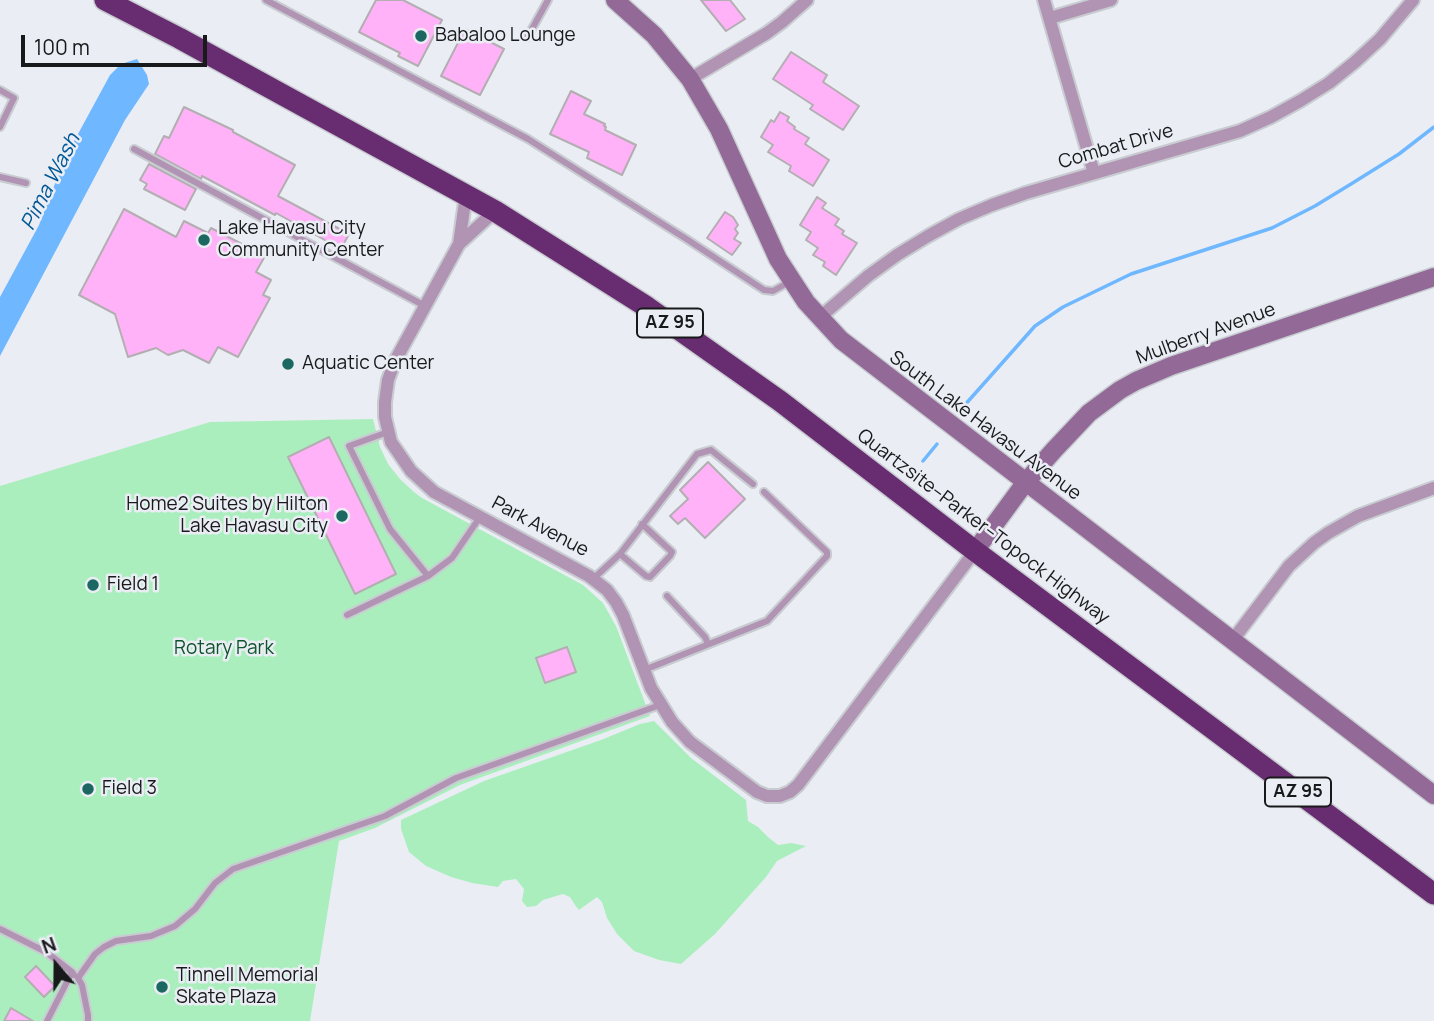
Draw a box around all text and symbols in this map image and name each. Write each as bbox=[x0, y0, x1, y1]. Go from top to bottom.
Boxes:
scale bar bbox=[24, 21, 210, 65]
place label: Babaloo Lounge bbox=[435, 25, 576, 47]
marker: Babaloo Lounge bbox=[413, 28, 429, 44]
text: 100 m bbox=[34, 33, 90, 61]
street label: Combat Drive bbox=[1056, 120, 1176, 174]
water label: Pima Wash bbox=[16, 129, 86, 235]
place label: Lake Havasu City Community Center bbox=[218, 218, 384, 262]
marker: Lake Havasu City Community Center bbox=[196, 232, 212, 248]
street label: Mulberry Avenue bbox=[1133, 298, 1279, 370]
road number: AZ 95 bbox=[637, 309, 703, 338]
street label: South Lake Havasu Avenue bbox=[885, 346, 1085, 506]
place label: Aquatic Center bbox=[302, 353, 434, 375]
marker: Aquatic Center bbox=[280, 356, 296, 372]
street label: Quartzsite–Parker–Topock Highway bbox=[852, 425, 1114, 629]
street label: Park Avenue bbox=[488, 492, 592, 562]
place label: Home2 Suites by Hilton Lake Havasu City bbox=[126, 494, 328, 538]
marker: Home2 Suites by Hilton Lake Havasu City bbox=[334, 508, 350, 524]
place label: Field 1 bbox=[107, 574, 159, 596]
marker: Field 1 bbox=[85, 577, 101, 593]
park label: Rotary Park bbox=[174, 638, 274, 660]
place label: Field 3 bbox=[102, 778, 157, 800]
road number: AZ 95 bbox=[1265, 778, 1331, 806]
marker: Field 3 bbox=[80, 781, 96, 797]
north arrow bbox=[21, 930, 91, 1000]
text: N bbox=[38, 931, 60, 960]
place label: Tinnell Memorial Skate Plaza bbox=[176, 965, 318, 1009]
marker: Tinnell Memorial Skate Plaza bbox=[154, 979, 170, 995]

